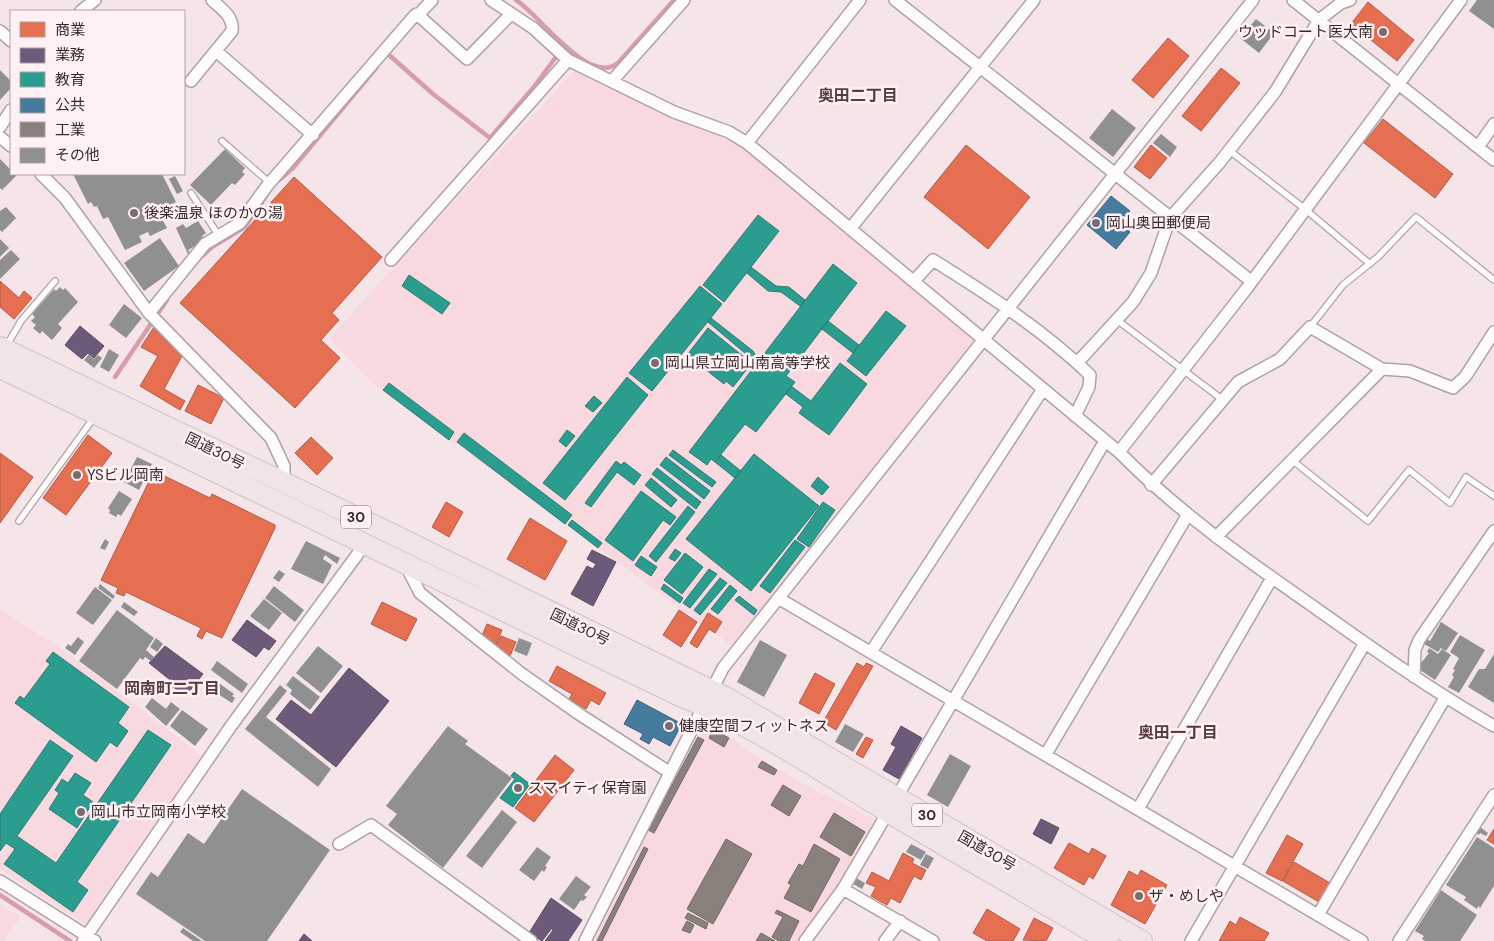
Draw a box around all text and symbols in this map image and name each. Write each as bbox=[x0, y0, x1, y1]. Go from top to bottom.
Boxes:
legend bbox=[10, 10, 185, 175]
text: 商業 bbox=[55, 20, 85, 40]
place label: ウッドコート医大南 bbox=[1238, 22, 1373, 42]
marker: ウッドコート医大南 bbox=[1377, 26, 1389, 38]
text: 業務 bbox=[55, 45, 85, 65]
text: 教育 bbox=[55, 70, 85, 90]
district label: 奥田二丁目 bbox=[818, 85, 898, 106]
text: 公共 bbox=[55, 95, 85, 115]
text: 工業 bbox=[55, 120, 85, 140]
text: その他 bbox=[55, 145, 100, 165]
place label: 後楽温泉 ほのかの湯 bbox=[144, 203, 283, 223]
marker: 後楽温泉 ほのかの湯 bbox=[128, 207, 140, 219]
place label: 岡山奥田郵便局 bbox=[1106, 213, 1211, 233]
marker: 岡山奥田郵便局 bbox=[1090, 217, 1102, 229]
place label: 岡山県立岡山南高等学校 bbox=[665, 353, 830, 373]
marker: 岡山県立岡山南高等学校 bbox=[649, 357, 661, 369]
street label: 国道30号 bbox=[182, 428, 248, 474]
place label: YSビル岡南 bbox=[87, 465, 164, 485]
marker: YSビル岡南 bbox=[71, 469, 83, 481]
road number: 30 bbox=[341, 506, 371, 528]
street label: 国道30号 bbox=[547, 604, 613, 650]
district label: 岡南町二丁目 bbox=[124, 678, 220, 699]
place label: 健康空間フィットネス bbox=[679, 716, 829, 736]
marker: 健康空間フィットネス bbox=[663, 720, 675, 732]
district label: 奥田一丁目 bbox=[1138, 722, 1218, 743]
place label: スマイティ保育園 bbox=[528, 778, 646, 798]
marker: スマイティ保育園 bbox=[512, 782, 524, 794]
place label: 岡山市立岡南小学校 bbox=[91, 802, 226, 822]
road number: 30 bbox=[912, 804, 942, 826]
marker: 岡山市立岡南小学校 bbox=[75, 806, 87, 818]
street label: 国道30号 bbox=[954, 826, 1020, 876]
place label: ザ・めしや bbox=[1149, 886, 1224, 906]
marker: ザ・めしや bbox=[1133, 890, 1145, 902]

